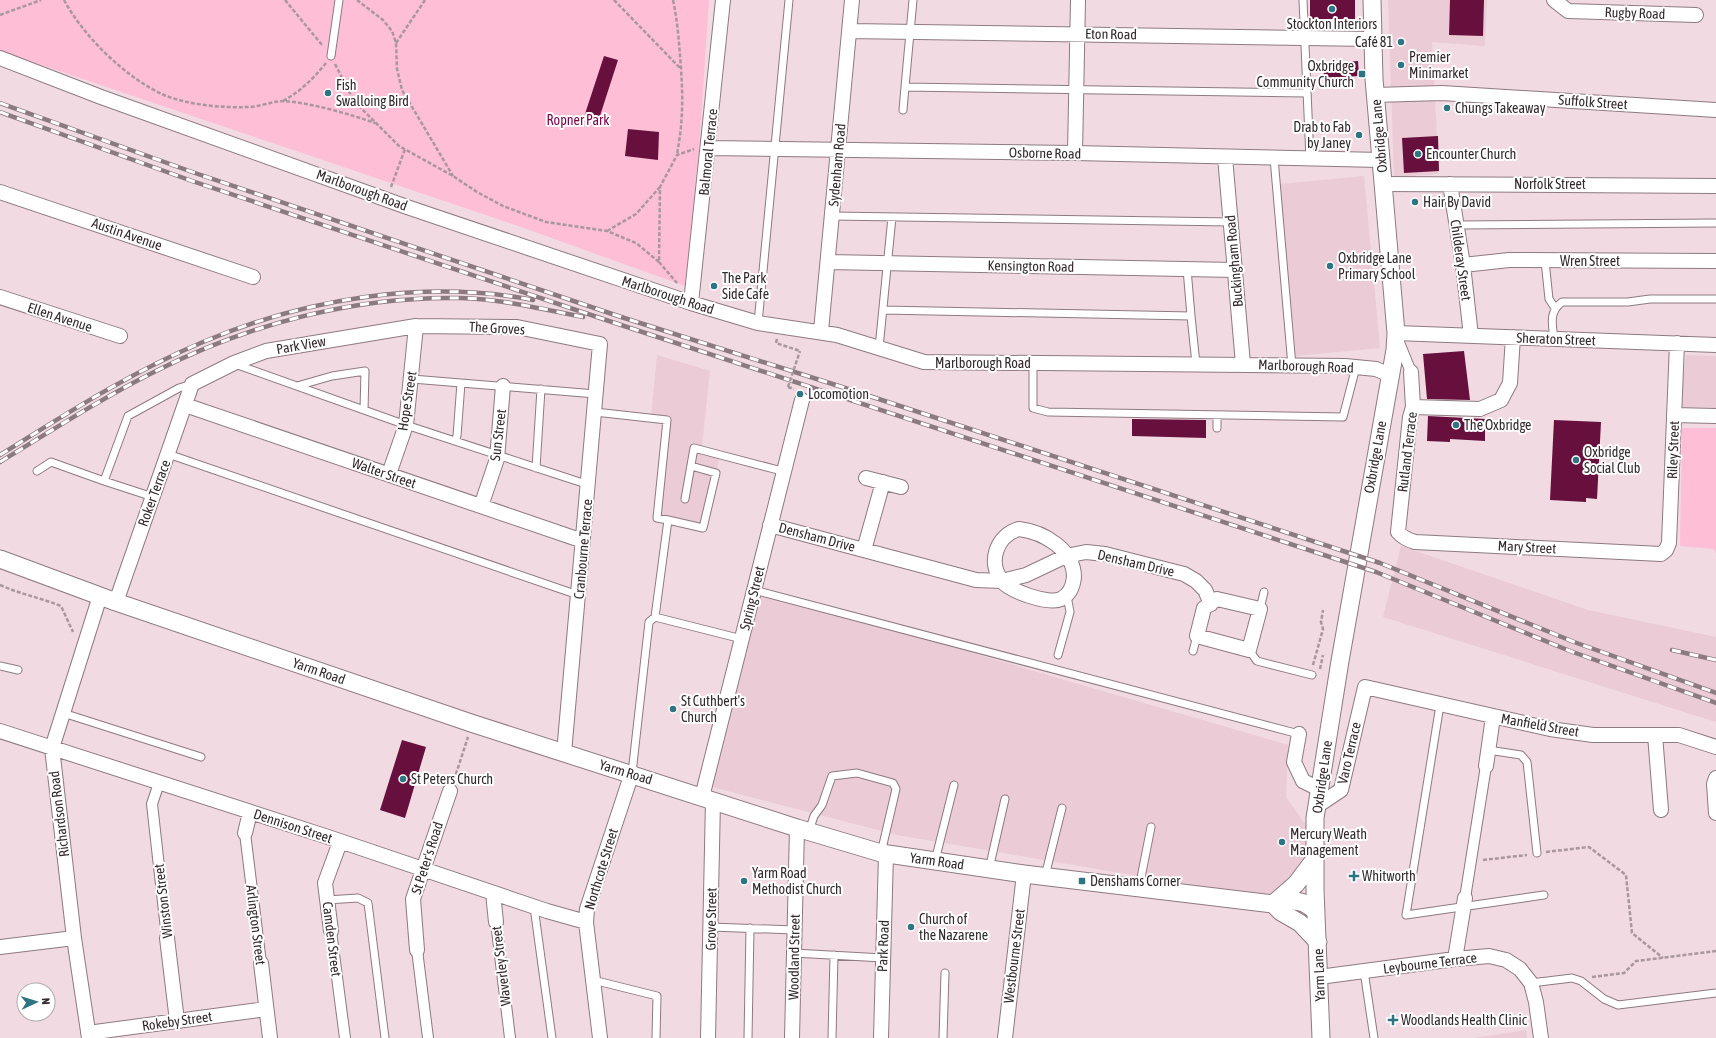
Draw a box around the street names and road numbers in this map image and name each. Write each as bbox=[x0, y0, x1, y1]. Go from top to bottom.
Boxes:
street label: Rugby Road bbox=[1604, 4, 1666, 22]
street label: Eton Road bbox=[1085, 26, 1137, 42]
street label: Suffolk Street bbox=[1558, 92, 1628, 112]
street label: Oxbridge Lane bbox=[1368, 99, 1390, 173]
street label: Balmoral Terrace bbox=[695, 108, 721, 196]
street label: Sydenham Road bbox=[825, 123, 849, 207]
street label: Osborne Road bbox=[1009, 144, 1081, 162]
street label: Marlborough Road bbox=[314, 166, 410, 214]
street label: Norfolk Street bbox=[1514, 176, 1586, 192]
street label: Buckingham Road bbox=[1222, 214, 1246, 308]
street label: Austin Avenue bbox=[90, 215, 164, 253]
street label: Childeray Street bbox=[1447, 218, 1475, 302]
street label: Wren Street bbox=[1560, 253, 1620, 269]
street label: Kensington Road bbox=[988, 257, 1074, 275]
street label: Marlborough Road bbox=[620, 273, 716, 317]
street label: Ellen Avenue bbox=[26, 299, 94, 335]
street label: The Groves bbox=[469, 319, 525, 337]
street label: Sheraton Street bbox=[1516, 330, 1596, 348]
street label: Park View bbox=[275, 333, 328, 357]
street label: Marlborough Road bbox=[935, 355, 1031, 371]
street label: Marlborough Road bbox=[1258, 356, 1354, 376]
street label: Hope Street bbox=[394, 370, 420, 432]
street label: Sun Street bbox=[487, 408, 509, 462]
street label: Rutland Terrace bbox=[1394, 411, 1420, 493]
street label: Oxbridge Lane bbox=[1361, 419, 1389, 495]
street label: Riley Street bbox=[1664, 421, 1682, 479]
street label: Walter Street bbox=[350, 455, 418, 491]
street label: Roker Terrace bbox=[135, 458, 173, 528]
street label: Cranbourne Terrace bbox=[571, 498, 595, 600]
street label: Densham Drive bbox=[777, 519, 857, 555]
street label: Mary Street bbox=[1497, 537, 1557, 557]
street label: Densham Drive bbox=[1096, 546, 1176, 580]
street label: Spring Street bbox=[736, 564, 768, 632]
street label: Yarm Road bbox=[291, 655, 347, 687]
street label: Manfield Street bbox=[1500, 710, 1580, 740]
street label: Varo Terrace bbox=[1334, 720, 1364, 786]
street label: Oxbridge Lane bbox=[1309, 739, 1335, 815]
street label: Yarm Road bbox=[597, 756, 655, 788]
street label: Richardson Road bbox=[46, 770, 72, 858]
street label: Dennison Street bbox=[252, 806, 334, 846]
street label: St Peter's Road bbox=[408, 820, 446, 896]
street label: Northcote Street bbox=[581, 826, 621, 912]
street label: Yarm Road bbox=[909, 849, 965, 873]
street label: Winston Street bbox=[150, 863, 176, 939]
street label: Arlington Street bbox=[243, 884, 269, 966]
street label: Grove Street bbox=[702, 888, 720, 950]
street label: Camden Street bbox=[319, 901, 345, 977]
street label: Westbourne Street bbox=[1000, 908, 1028, 1004]
street label: Woodland Street bbox=[785, 914, 803, 1000]
street label: Park Road bbox=[874, 920, 892, 972]
street label: Waverley Street bbox=[488, 925, 514, 1007]
street label: Yarm Lane bbox=[1310, 948, 1328, 1002]
street label: Leybourne Terrace bbox=[1382, 949, 1478, 977]
street label: Rokeby Street bbox=[141, 1008, 213, 1034]

